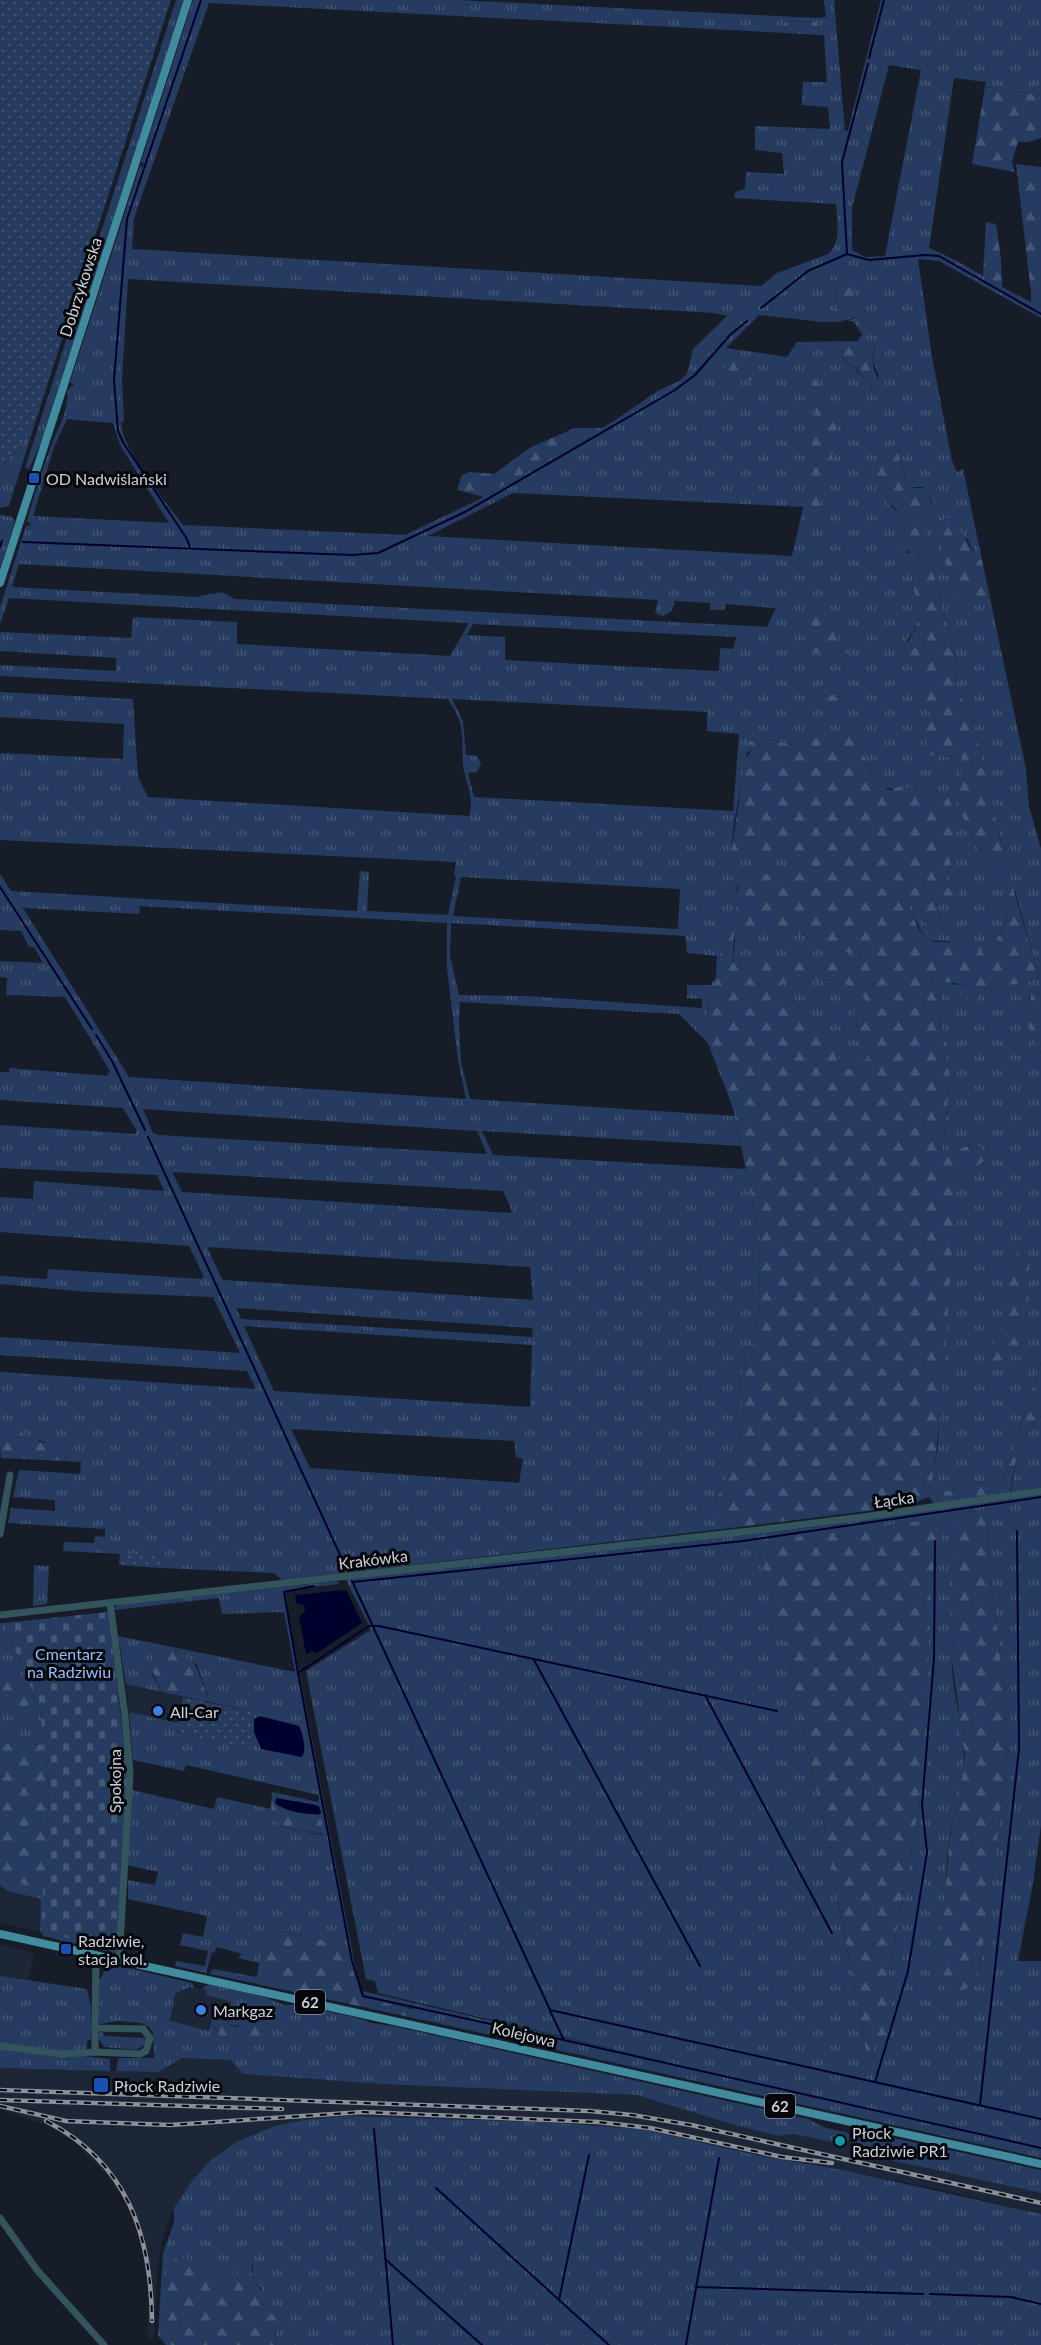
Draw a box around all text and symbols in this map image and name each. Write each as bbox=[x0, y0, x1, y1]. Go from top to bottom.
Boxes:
street label: Dobrzykowska bbox=[55, 235, 105, 339]
place label: OD Nadwiślański bbox=[46, 469, 167, 488]
marker: OD Nadwiślański bbox=[27, 471, 41, 485]
street label: Łącka bbox=[873, 1487, 915, 1511]
street label: Krakówka bbox=[337, 1545, 409, 1573]
park label: Cmentarz na Radziwiu bbox=[27, 1644, 111, 1681]
place label: All-Car bbox=[170, 1702, 219, 1721]
marker: All-Car bbox=[151, 1704, 165, 1718]
street label: Spokojna bbox=[105, 1749, 124, 1813]
place label: Radziwie, stacja kol. bbox=[78, 1931, 146, 1968]
marker: Radziwie, stacja kol. bbox=[59, 1942, 73, 1956]
road number: 62 bbox=[295, 1990, 325, 2014]
place label: Markgaz bbox=[213, 2001, 273, 2020]
marker: Markgaz bbox=[194, 2003, 208, 2017]
street label: Kolejowa bbox=[490, 2017, 558, 2051]
marker: Płock Radziwie bbox=[92, 2076, 110, 2094]
place label: Płock Radziwie bbox=[114, 2076, 220, 2095]
road number: 62 bbox=[765, 2094, 795, 2118]
place label: Płock Radziwie PR1 bbox=[852, 2123, 948, 2160]
marker: Płock Radziwie PR1 bbox=[833, 2134, 847, 2148]

